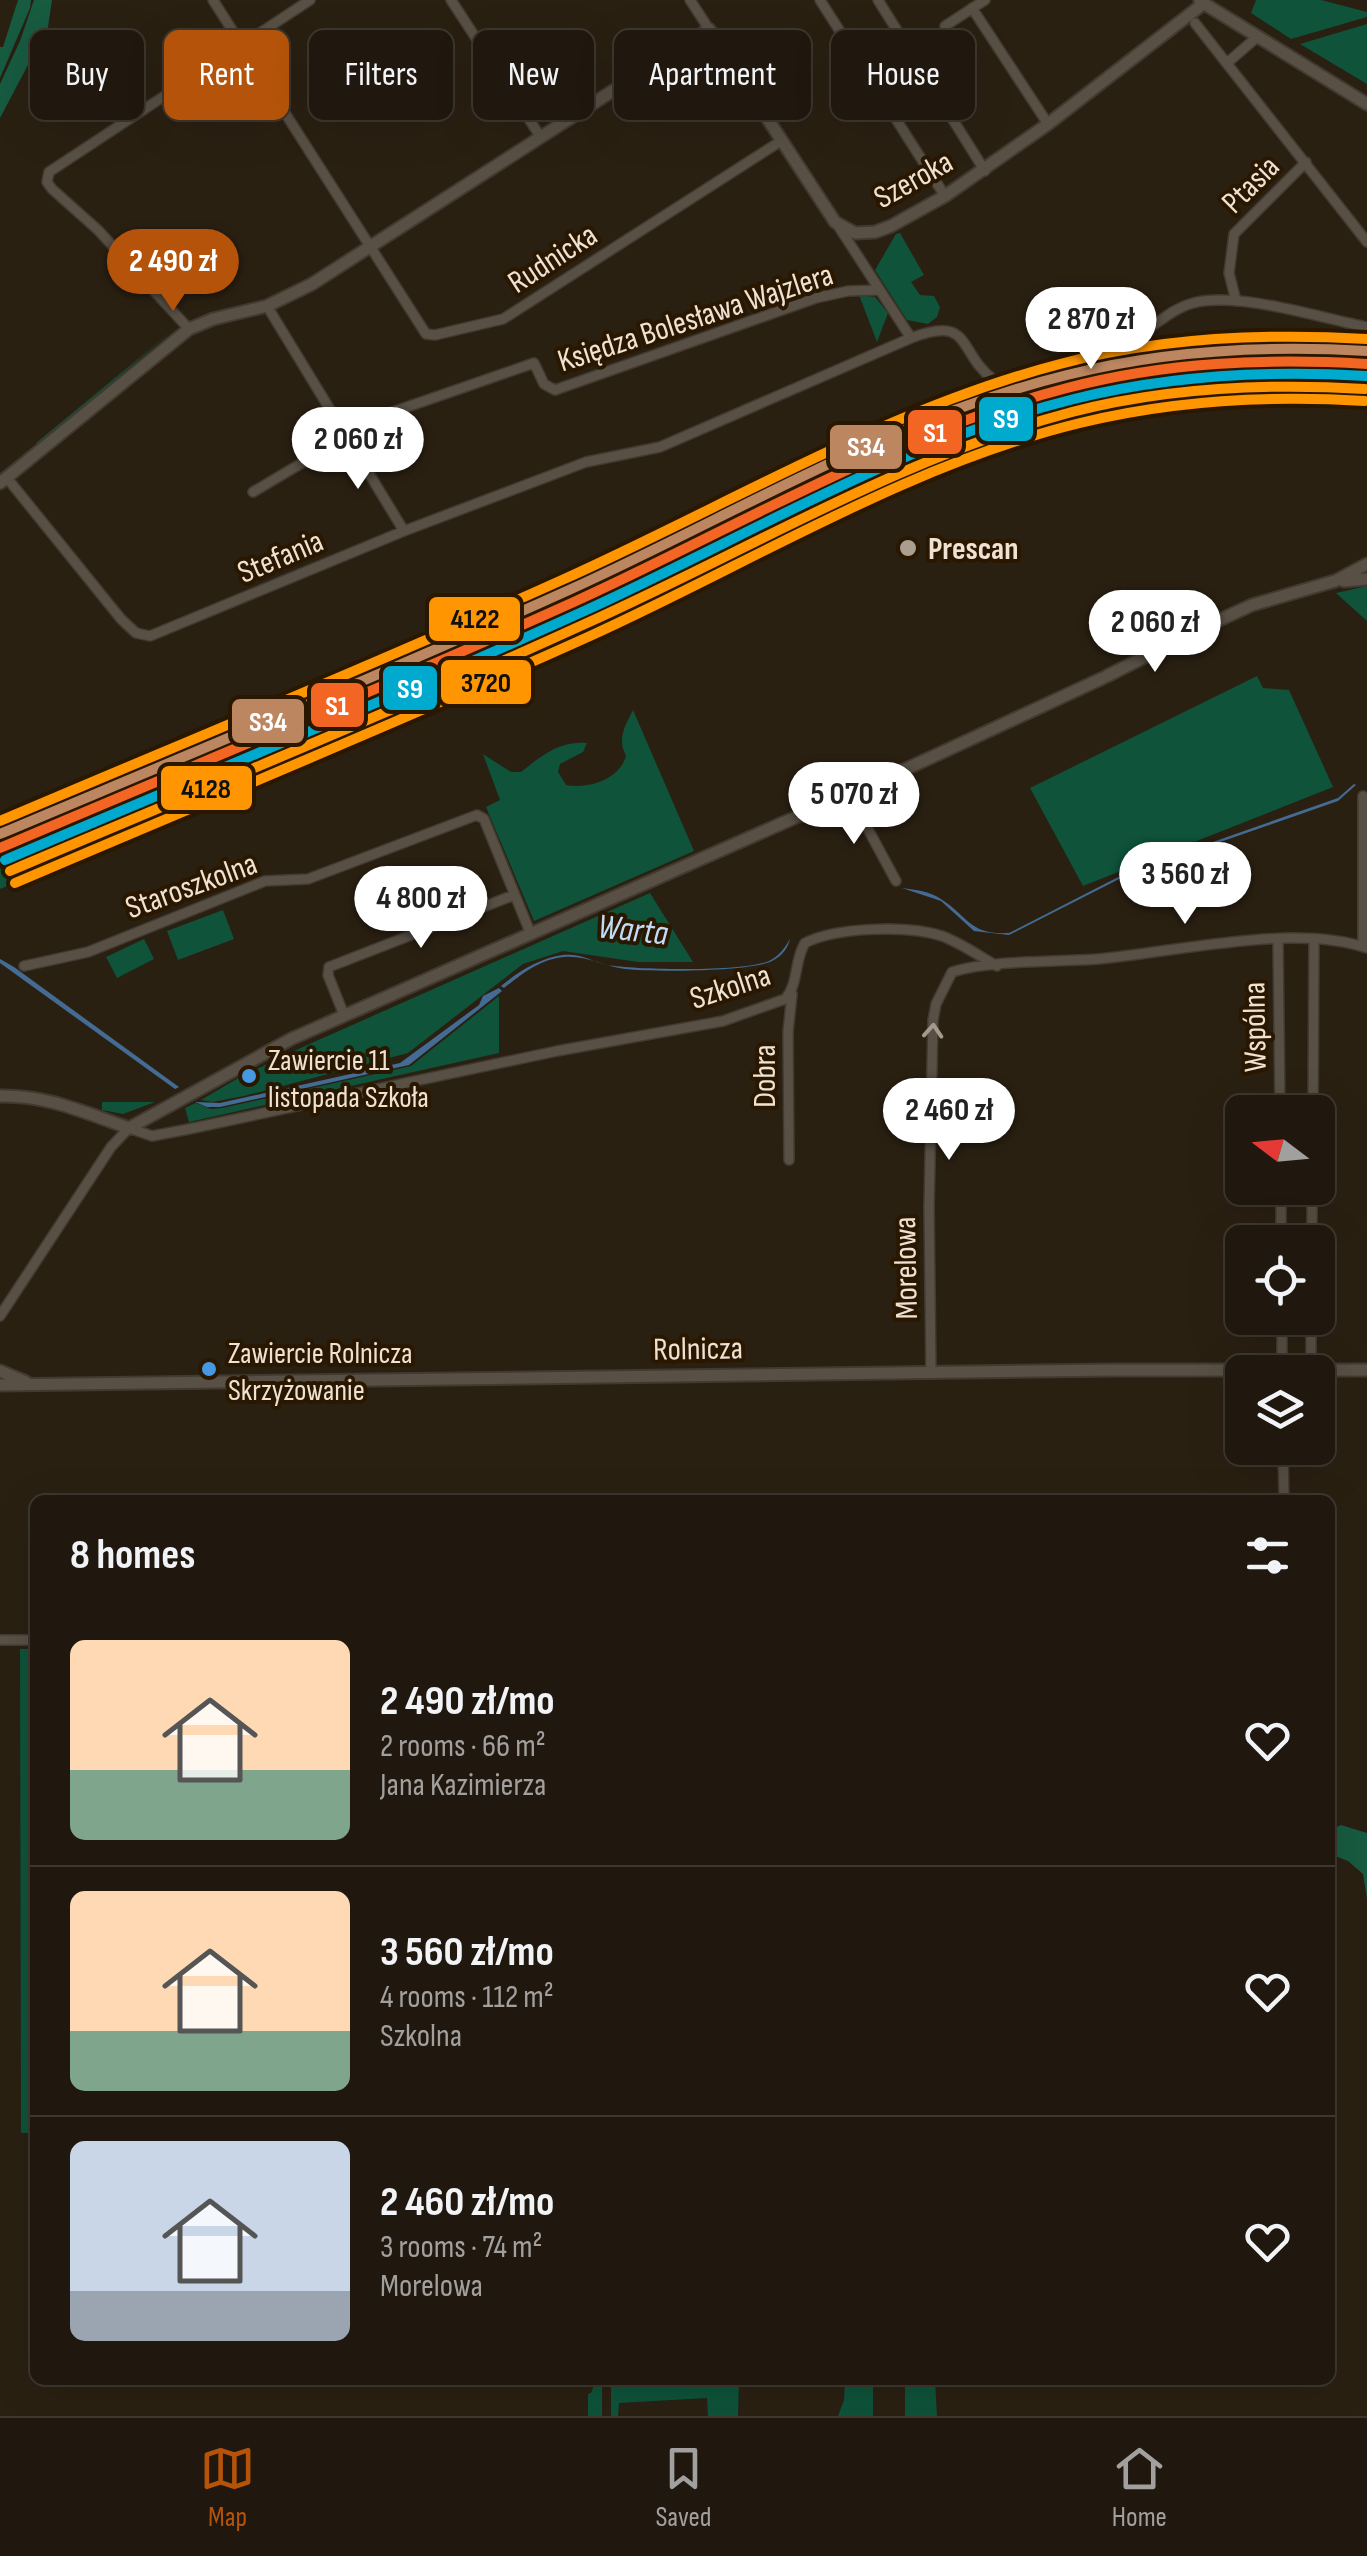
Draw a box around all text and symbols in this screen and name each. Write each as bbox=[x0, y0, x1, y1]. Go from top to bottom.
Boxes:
chip: Buy bbox=[30, 30, 144, 120]
chip: Rent bbox=[164, 30, 289, 120]
chip: Filters bbox=[309, 30, 453, 120]
chip: New bbox=[473, 30, 594, 120]
chip: Apartment bbox=[614, 30, 811, 120]
chip: House bbox=[831, 30, 975, 120]
street label: Szeroka bbox=[868, 143, 960, 218]
street label: Ptasia bbox=[1214, 148, 1288, 222]
street label: Rudnicka bbox=[501, 216, 605, 302]
pin: 2 490 zł bbox=[70, 229, 276, 314]
text: 2 490 zł bbox=[129, 242, 217, 281]
street label: Księdza Bolesława Wajzlera bbox=[553, 256, 838, 381]
pin: 2 870 zł bbox=[988, 287, 1194, 372]
text: 2 870 zł bbox=[1047, 300, 1135, 339]
line badge: S9 bbox=[977, 395, 1035, 443]
text: S9 bbox=[993, 403, 1019, 436]
pin: 2 060 zł bbox=[255, 407, 461, 492]
line badge: S1 bbox=[906, 408, 964, 456]
text: S1 bbox=[923, 417, 947, 450]
text: 2 060 zł bbox=[314, 420, 402, 459]
line badge: S34 bbox=[828, 423, 904, 471]
text: S34 bbox=[847, 431, 885, 464]
street label: Stefania bbox=[232, 522, 329, 593]
place label: Prescan bbox=[928, 530, 1018, 569]
marker: Prescan bbox=[897, 537, 919, 559]
pin: 2 060 zł bbox=[1052, 590, 1258, 675]
line badge: 4122 bbox=[427, 595, 522, 643]
text: 4122 bbox=[451, 603, 499, 636]
text: 2 060 zł bbox=[1111, 603, 1199, 642]
line badge: 3720 bbox=[439, 658, 533, 706]
line badge: S9 bbox=[381, 664, 439, 712]
text: 3720 bbox=[461, 667, 511, 700]
text: S9 bbox=[397, 673, 423, 706]
line badge: S1 bbox=[309, 681, 366, 729]
text: S1 bbox=[325, 690, 349, 723]
line badge: S34 bbox=[230, 697, 306, 745]
text: S34 bbox=[249, 706, 287, 739]
pin: 5 070 zł bbox=[751, 762, 957, 847]
line badge: 4128 bbox=[159, 764, 254, 812]
text: 4128 bbox=[181, 773, 231, 806]
text: 5 070 zł bbox=[810, 775, 898, 814]
pin: 3 560 zł bbox=[1082, 842, 1288, 927]
street label: Staroszkolna bbox=[120, 845, 263, 928]
text: 3 560 zł bbox=[1141, 855, 1229, 894]
pin: 4 800 zł bbox=[318, 866, 524, 951]
text: 4 800 zł bbox=[376, 879, 466, 918]
water label: Warta bbox=[596, 905, 670, 956]
street label: Szkolna bbox=[685, 956, 776, 1019]
street label: Wspólna bbox=[1235, 981, 1276, 1073]
one-way arrow bbox=[922, 1023, 943, 1039]
place label: Zawiercie 11 listopada Szkoła bbox=[268, 1043, 429, 1116]
street label: Dobra bbox=[746, 1044, 785, 1108]
marker: Zawiercie 11 listopada Szkoła bbox=[239, 1066, 259, 1086]
pin: 2 460 zł bbox=[846, 1078, 1052, 1163]
text: 2 460 zł bbox=[905, 1091, 993, 1130]
north arrow bbox=[1225, 1095, 1335, 1205]
map controls bbox=[1225, 1095, 1335, 1465]
street label: Morelowa bbox=[886, 1216, 927, 1320]
button: locate bbox=[1225, 1225, 1335, 1335]
street label: Rolnicza bbox=[653, 1329, 743, 1370]
place label: Zawiercie Rolnicza Skrzyżowanie bbox=[228, 1336, 413, 1409]
button: layers bbox=[1225, 1355, 1335, 1465]
marker: Zawiercie Rolnicza Skrzyżowanie bbox=[199, 1359, 219, 1379]
icon: filters bbox=[1240, 1528, 1295, 1583]
text: 8 homes bbox=[70, 1530, 195, 1581]
text: 2 490 zł/mo bbox=[380, 1676, 555, 1727]
icon: home bbox=[150, 1680, 270, 1800]
icon: heart bbox=[1240, 1713, 1295, 1768]
text: 2 rooms · 66 m² bbox=[380, 1727, 546, 1766]
text: Jana Kazimierza bbox=[380, 1766, 546, 1805]
text: 3 560 zł/mo bbox=[380, 1927, 554, 1978]
icon: home bbox=[150, 1931, 270, 2051]
icon: heart bbox=[1240, 1964, 1295, 2019]
text: 4 rooms · 112 m² bbox=[380, 1978, 554, 2017]
text: Szkolna bbox=[380, 2017, 462, 2056]
text: 2 460 zł/mo bbox=[380, 2177, 554, 2228]
icon: home bbox=[150, 2181, 270, 2301]
icon: heart bbox=[1240, 2214, 1295, 2269]
text: 3 rooms · 74 m² bbox=[380, 2228, 542, 2267]
text: Morelowa bbox=[380, 2267, 483, 2306]
tab: Map bbox=[200, 2441, 255, 2534]
tab: Saved bbox=[655, 2441, 712, 2534]
tab: Home bbox=[1112, 2441, 1167, 2534]

